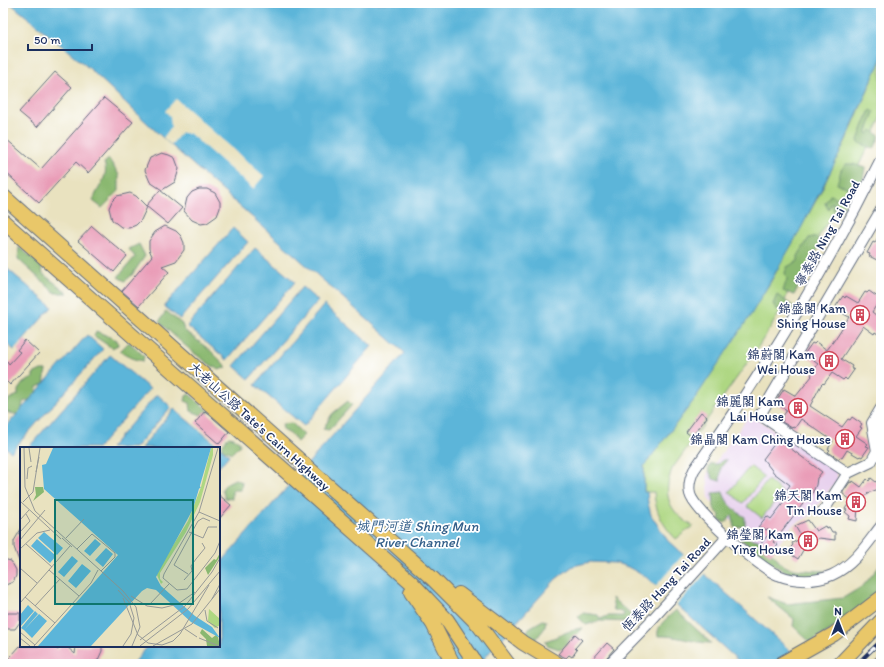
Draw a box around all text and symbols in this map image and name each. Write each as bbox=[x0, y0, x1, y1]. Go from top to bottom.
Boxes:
scale bar bbox=[28, 26, 92, 52]
text: 50 m bbox=[34, 33, 60, 47]
street label: 寧泰路 Ning Tai Road bbox=[792, 178, 863, 289]
place label: 錦盛閣 Kam Shing House bbox=[777, 301, 846, 331]
building icon: 錦盛閣 Kam Shing House bbox=[849, 304, 871, 326]
place label: 錦蔚閣 Kam Wei House bbox=[747, 347, 815, 377]
building icon: 錦蔚閣 Kam Wei House bbox=[818, 350, 840, 372]
street label: 大老山公路 Tate's Cairn Highway bbox=[186, 359, 333, 494]
place label: 錦麗閣 Kam Lai House bbox=[716, 394, 784, 424]
building icon: 錦麗閣 Kam Lai House bbox=[787, 397, 809, 419]
building icon: 錦晶閣 Kam Ching House bbox=[834, 428, 856, 450]
place label: 錦晶閣 Kam Ching House bbox=[690, 432, 831, 447]
inset map bbox=[20, 447, 220, 647]
place label: 錦天閣 Kam Tin House bbox=[774, 488, 842, 518]
building icon: 錦天閣 Kam Tin House bbox=[845, 491, 867, 513]
water label: 城門河道 Shing Mun River Channel bbox=[356, 518, 478, 551]
place label: 錦瑩閣 Kam Ying House bbox=[726, 527, 794, 557]
building icon: 錦瑩閣 Kam Ying House bbox=[797, 530, 819, 552]
street label: 恆泰路 Hang Tai Road bbox=[619, 534, 714, 634]
north arrow bbox=[818, 601, 858, 641]
text: N bbox=[834, 605, 842, 618]

